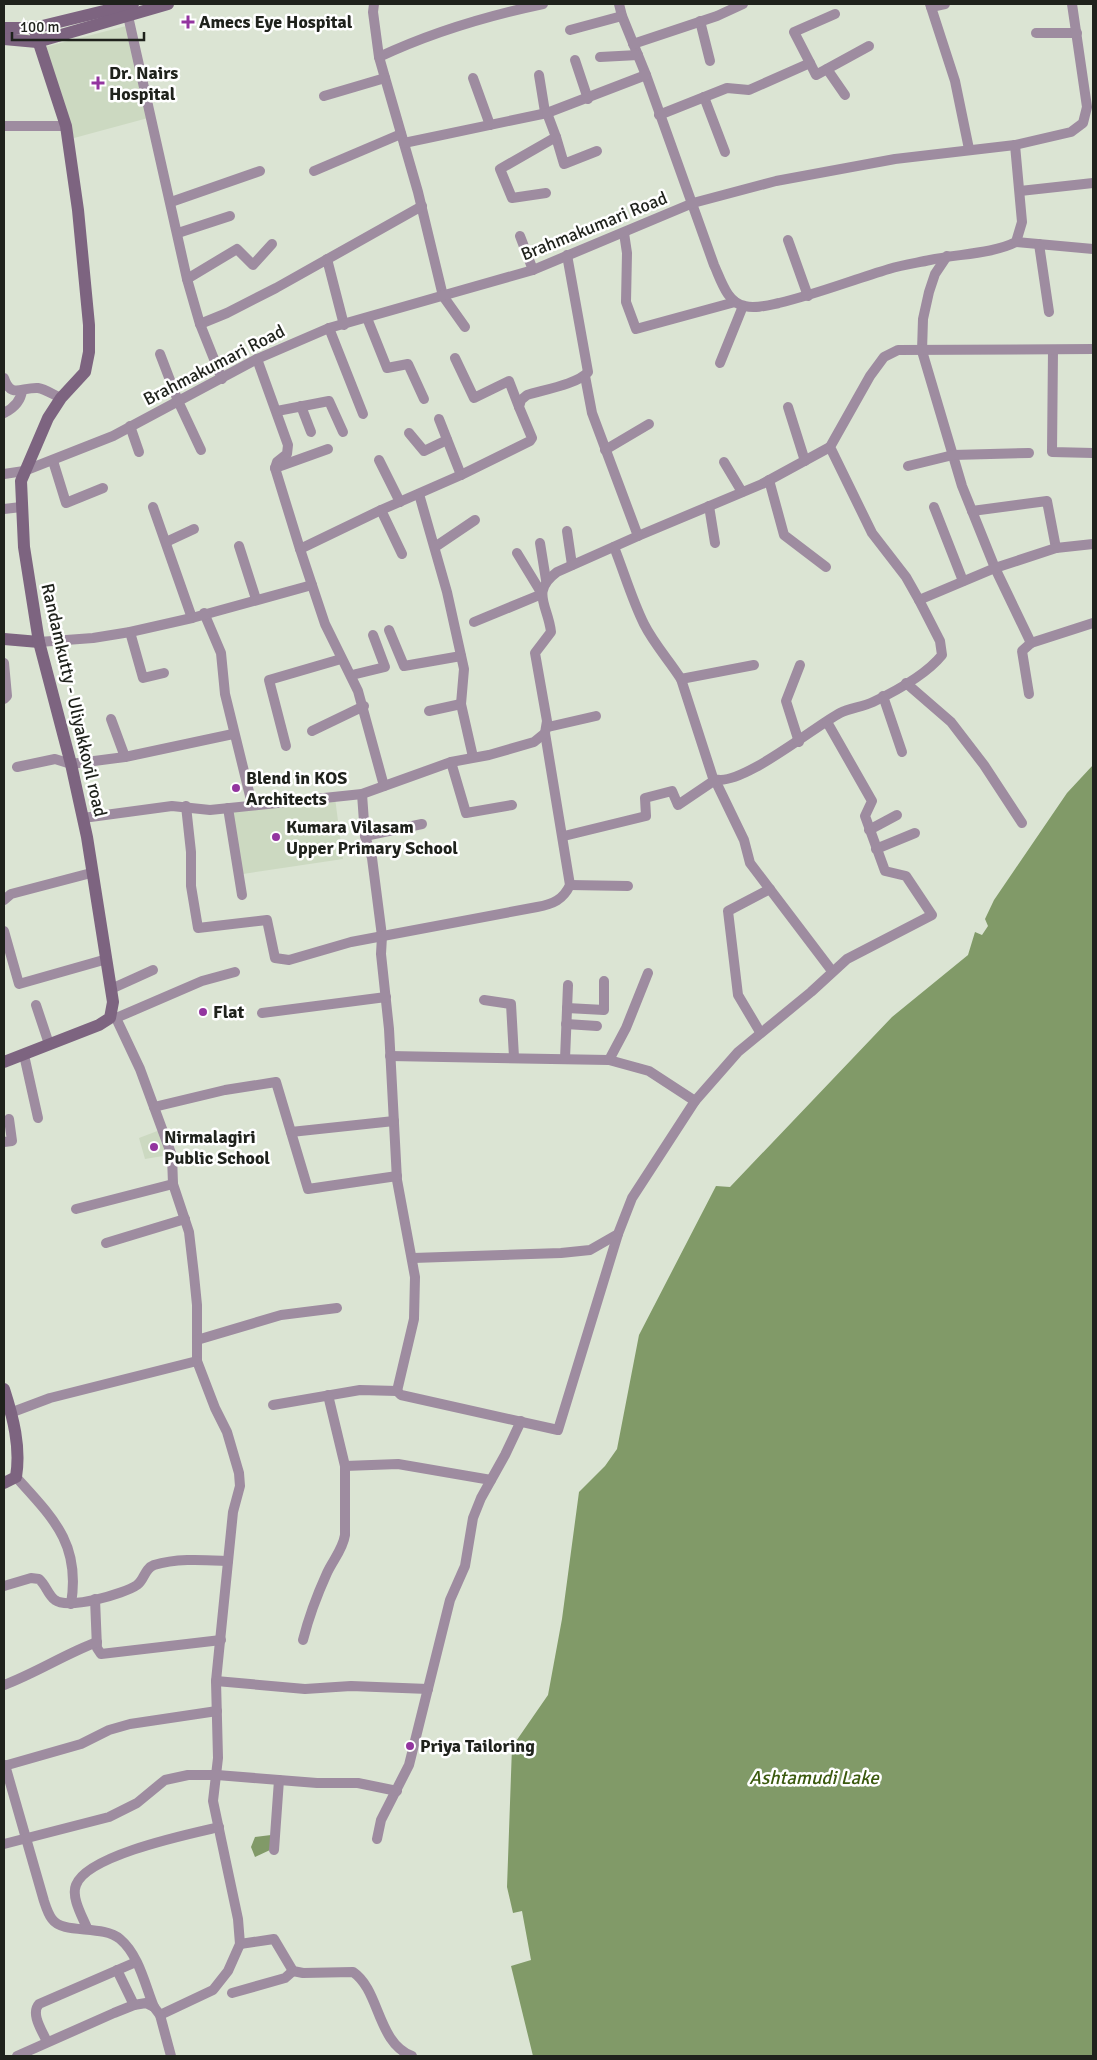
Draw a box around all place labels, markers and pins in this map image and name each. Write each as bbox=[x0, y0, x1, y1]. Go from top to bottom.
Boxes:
place label: Amecs Eye Hospital bbox=[199, 11, 353, 33]
marker: Amecs Eye Hospital bbox=[181, 15, 195, 29]
place label: Dr. Nairs Hospital bbox=[109, 62, 178, 105]
marker: Dr. Nairs Hospital bbox=[91, 76, 105, 90]
place label: Blend in KOS Architects bbox=[246, 767, 347, 810]
marker: Blend in KOS Architects bbox=[230, 782, 242, 794]
place label: Kumara Vilasam Upper Primary School bbox=[286, 816, 458, 859]
marker: Kumara Vilasam Upper Primary School bbox=[270, 831, 282, 843]
place label: Flat bbox=[213, 1001, 244, 1023]
marker: Flat bbox=[197, 1006, 209, 1018]
place label: Nirmalagiri Public School bbox=[164, 1126, 270, 1169]
marker: Nirmalagiri Public School bbox=[148, 1141, 160, 1153]
place label: Priya Tailoring bbox=[420, 1735, 535, 1757]
marker: Priya Tailoring bbox=[404, 1740, 416, 1752]

